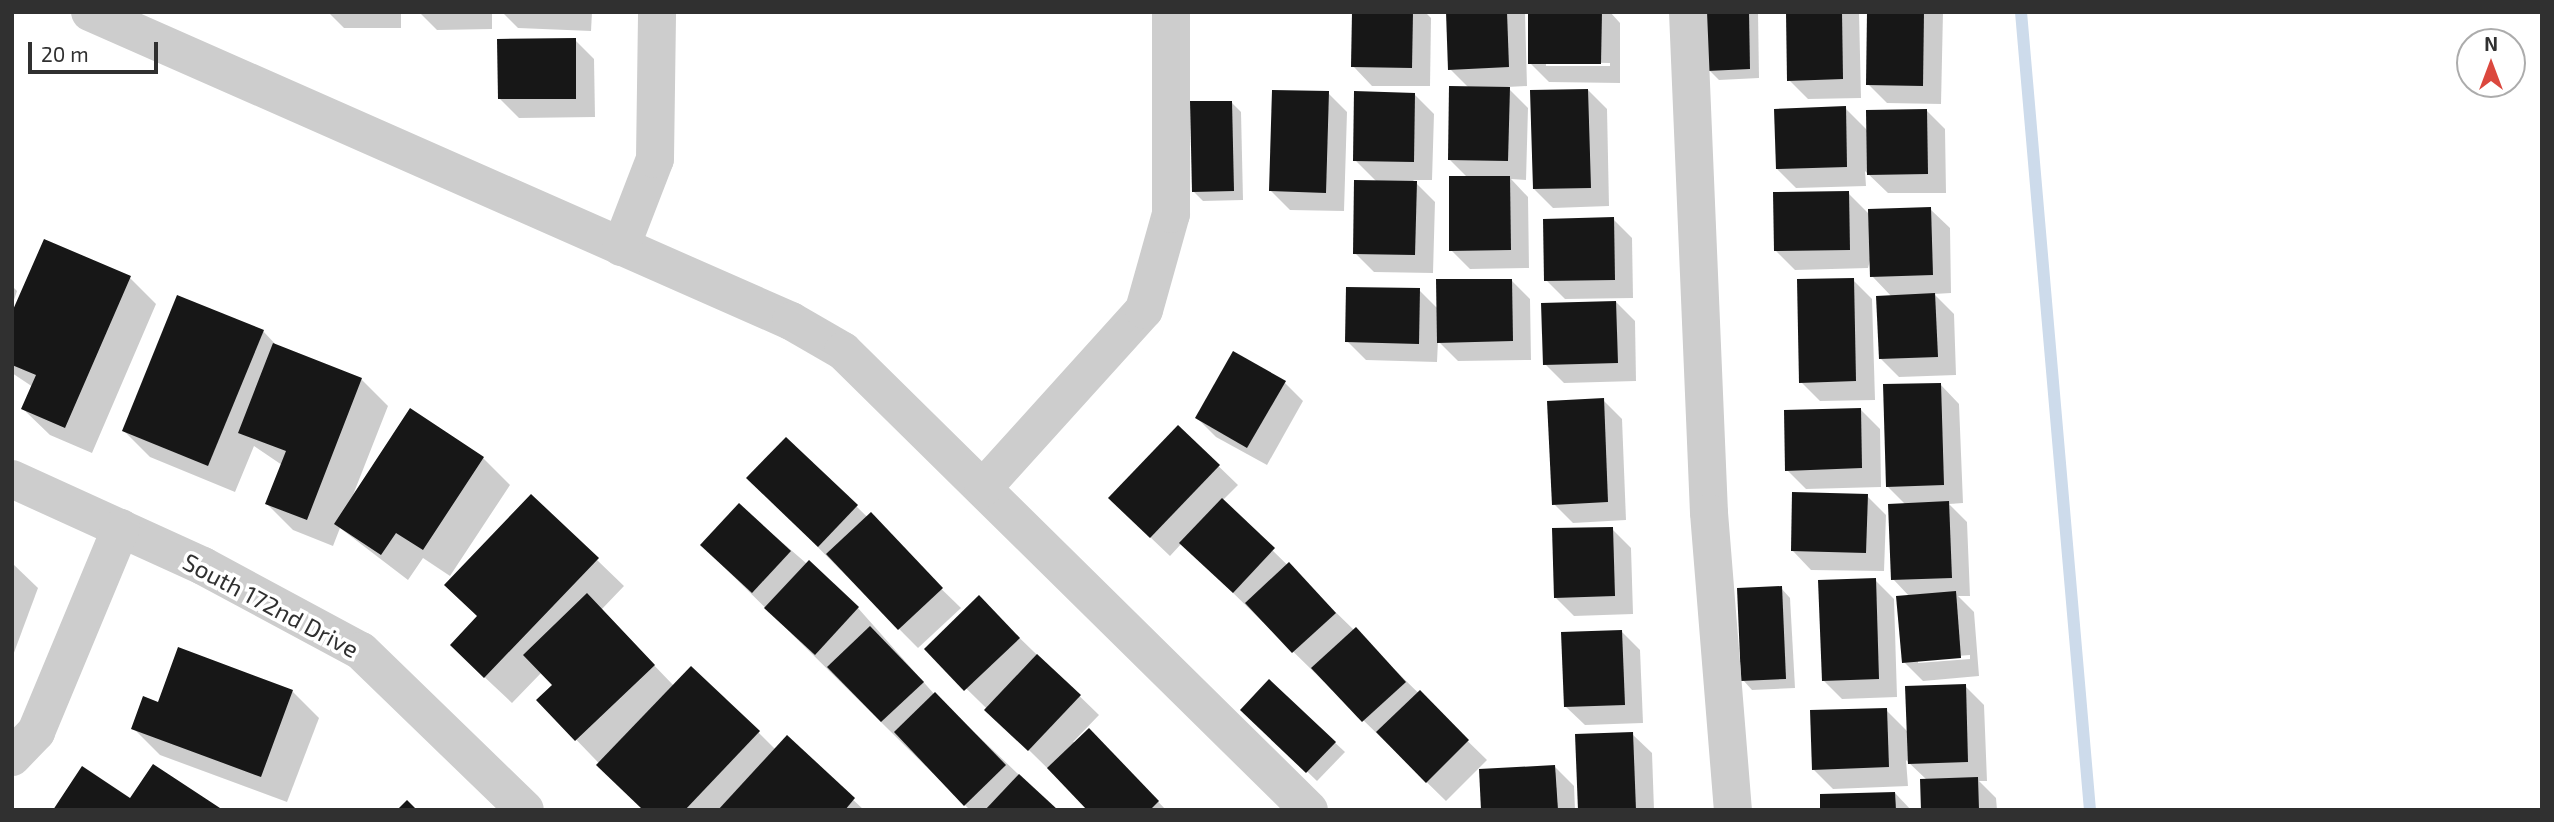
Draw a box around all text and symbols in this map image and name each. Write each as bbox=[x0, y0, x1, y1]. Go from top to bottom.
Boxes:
scale bar bbox=[32, 28, 161, 72]
north arrow bbox=[2456, 28, 2526, 98]
text: N bbox=[2484, 32, 2498, 55]
text: 20 m bbox=[41, 41, 89, 66]
street label: South 172nd Drive bbox=[178, 547, 364, 663]

